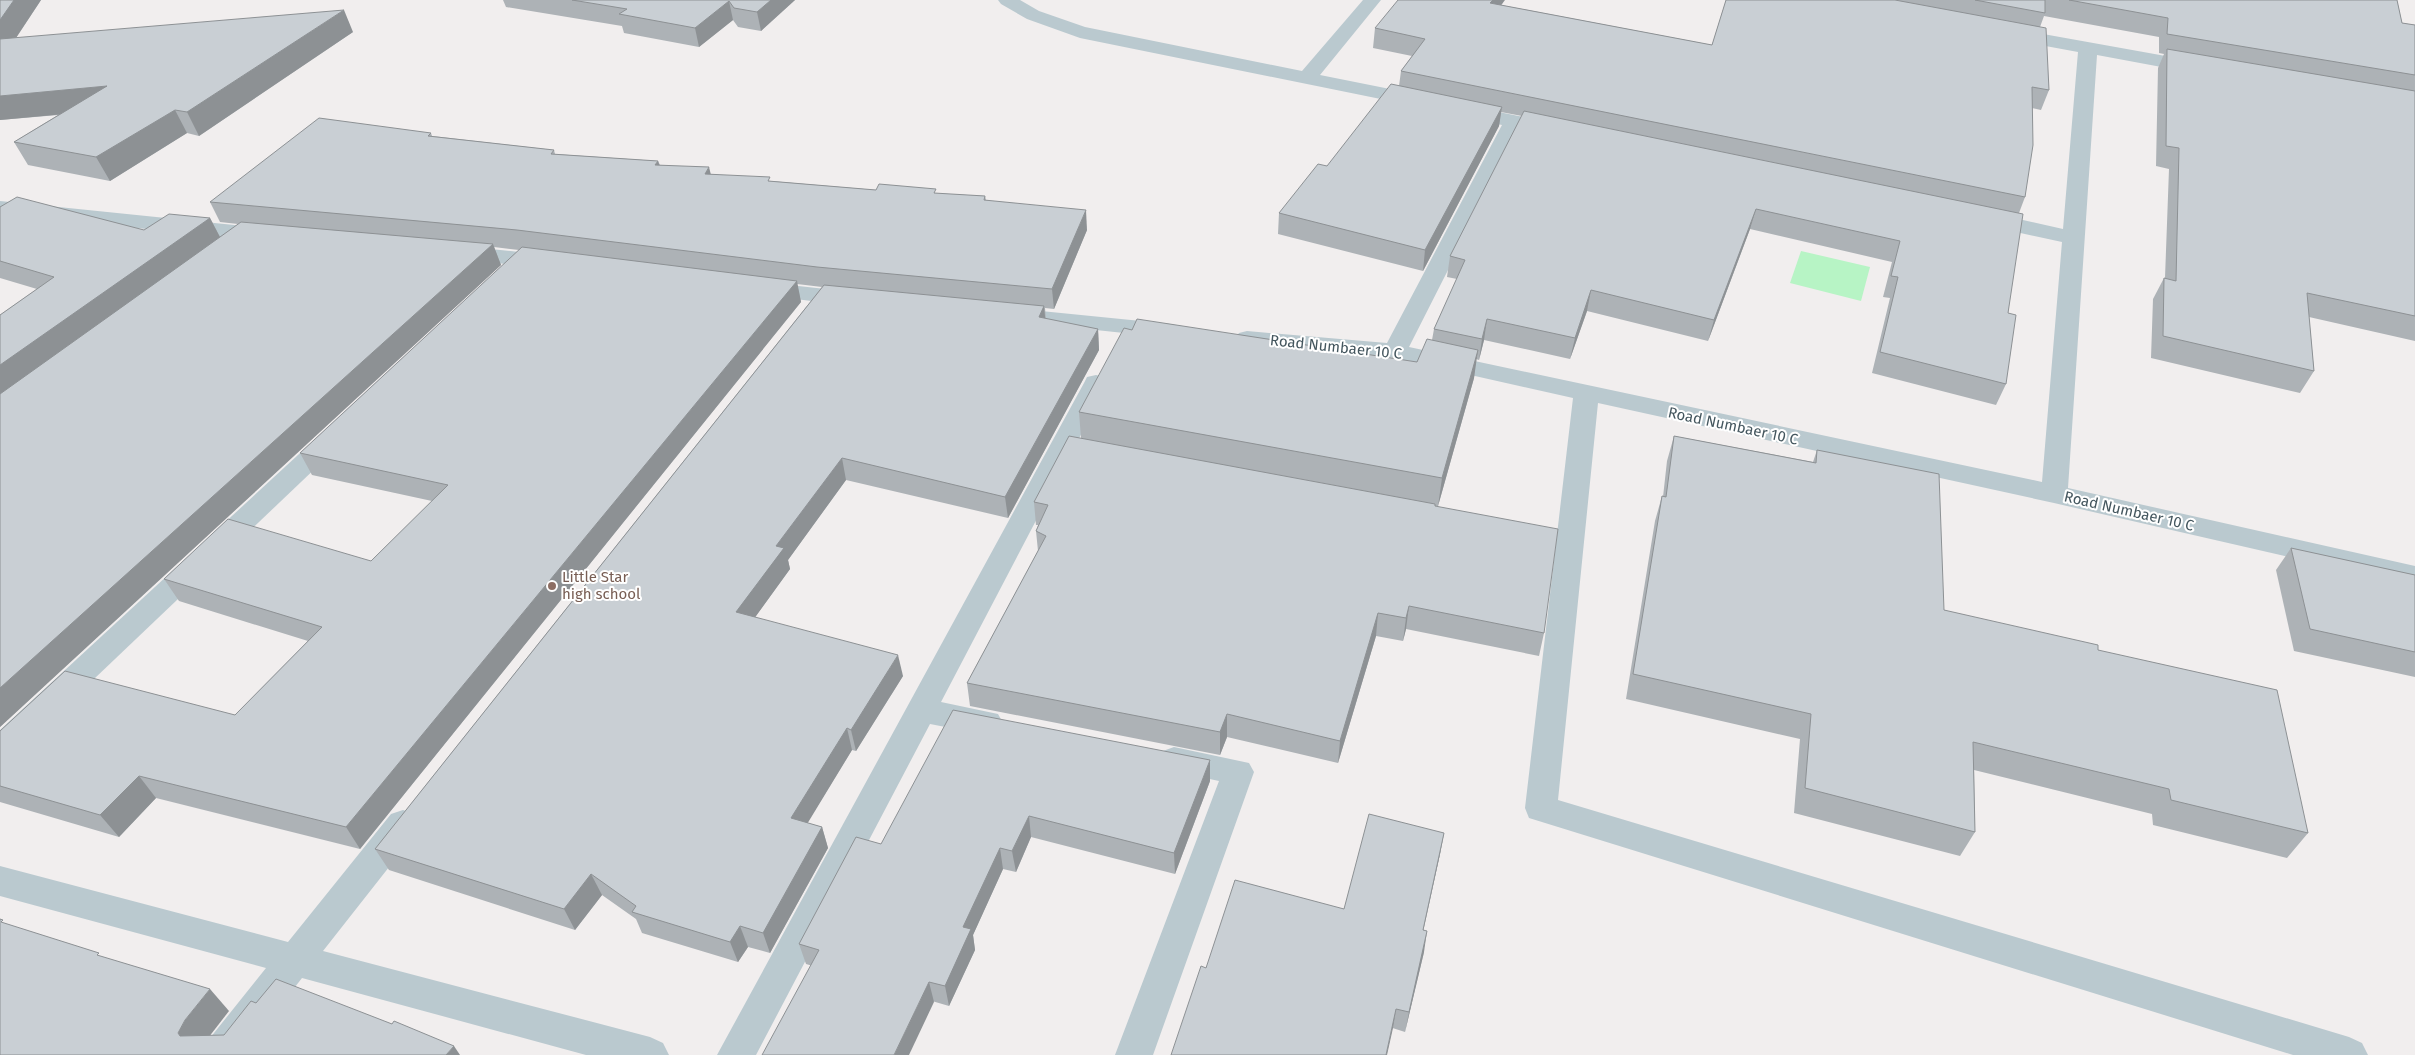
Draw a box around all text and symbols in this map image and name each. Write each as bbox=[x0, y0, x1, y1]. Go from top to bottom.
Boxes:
street label: Road Numbaer 10 C bbox=[1269, 331, 1403, 363]
street label: Road Numbaer 10 C bbox=[1666, 403, 1800, 449]
street label: Road Numbaer 10 C bbox=[2062, 487, 2196, 535]
place label: Little Star high school bbox=[562, 568, 641, 603]
marker: Little Star high school bbox=[546, 580, 558, 592]

